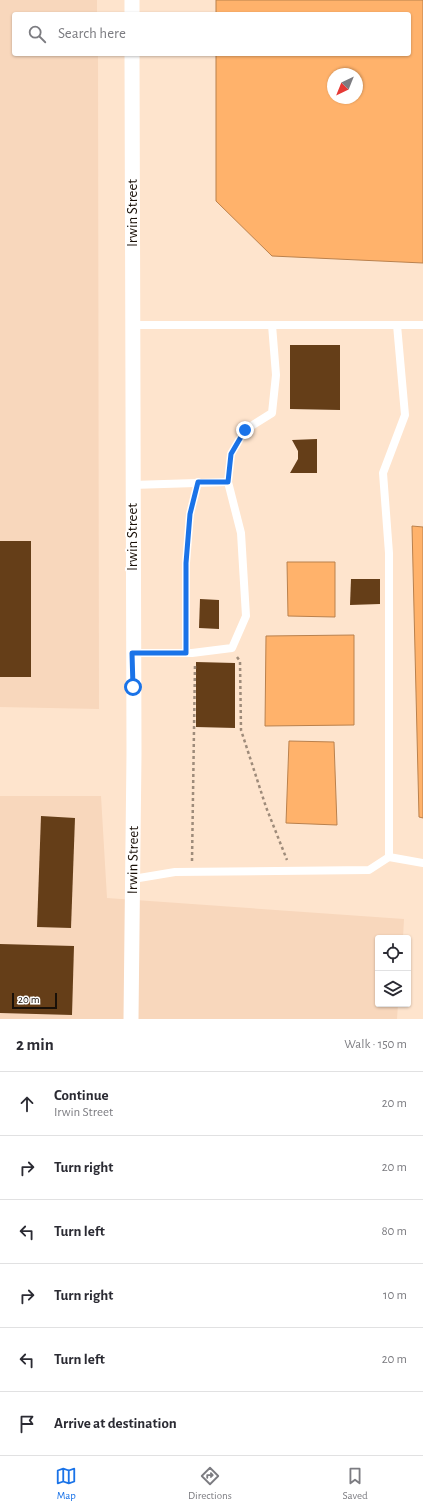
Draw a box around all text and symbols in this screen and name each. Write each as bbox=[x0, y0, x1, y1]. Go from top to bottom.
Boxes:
search box bbox=[12, 12, 411, 56]
icon: search bbox=[26, 23, 48, 45]
text: Search here bbox=[58, 26, 126, 41]
north arrow bbox=[327, 68, 363, 104]
street label: Irwin Street bbox=[125, 179, 140, 247]
route end bbox=[236, 421, 254, 439]
street label: Irwin Street bbox=[125, 503, 140, 571]
route start bbox=[124, 678, 142, 696]
street label: Irwin Street bbox=[125, 826, 141, 894]
map controls bbox=[375, 935, 411, 1007]
button: locate bbox=[375, 935, 411, 971]
button: layers bbox=[375, 971, 411, 1007]
scale bar bbox=[12, 991, 57, 1010]
text: 20 m bbox=[18, 994, 39, 1005]
text: 2 min bbox=[16, 1036, 54, 1053]
text: Walk · 150 m bbox=[344, 1038, 407, 1051]
text: Continue bbox=[54, 1088, 109, 1103]
icon: ahead bbox=[16, 1093, 38, 1115]
text: 20 m bbox=[382, 1097, 407, 1110]
text: Irwin Street bbox=[54, 1106, 113, 1119]
icon: right bbox=[16, 1157, 38, 1179]
text: Turn right bbox=[54, 1160, 113, 1175]
text: 20 m bbox=[382, 1161, 407, 1174]
icon: left bbox=[16, 1221, 38, 1243]
text: Turn left bbox=[54, 1224, 105, 1239]
text: 80 m bbox=[381, 1225, 407, 1238]
icon: right bbox=[16, 1285, 38, 1307]
text: Turn right bbox=[54, 1288, 113, 1303]
text: 10 m bbox=[383, 1289, 407, 1302]
icon: left bbox=[16, 1349, 38, 1371]
text: Turn left bbox=[54, 1352, 105, 1367]
text: 20 m bbox=[382, 1353, 407, 1366]
icon: arrive bbox=[16, 1413, 38, 1435]
text: Arrive at destination bbox=[54, 1416, 177, 1431]
tab: Map bbox=[55, 1465, 77, 1502]
tab: Directions bbox=[188, 1465, 232, 1502]
tab: Saved bbox=[342, 1465, 368, 1502]

